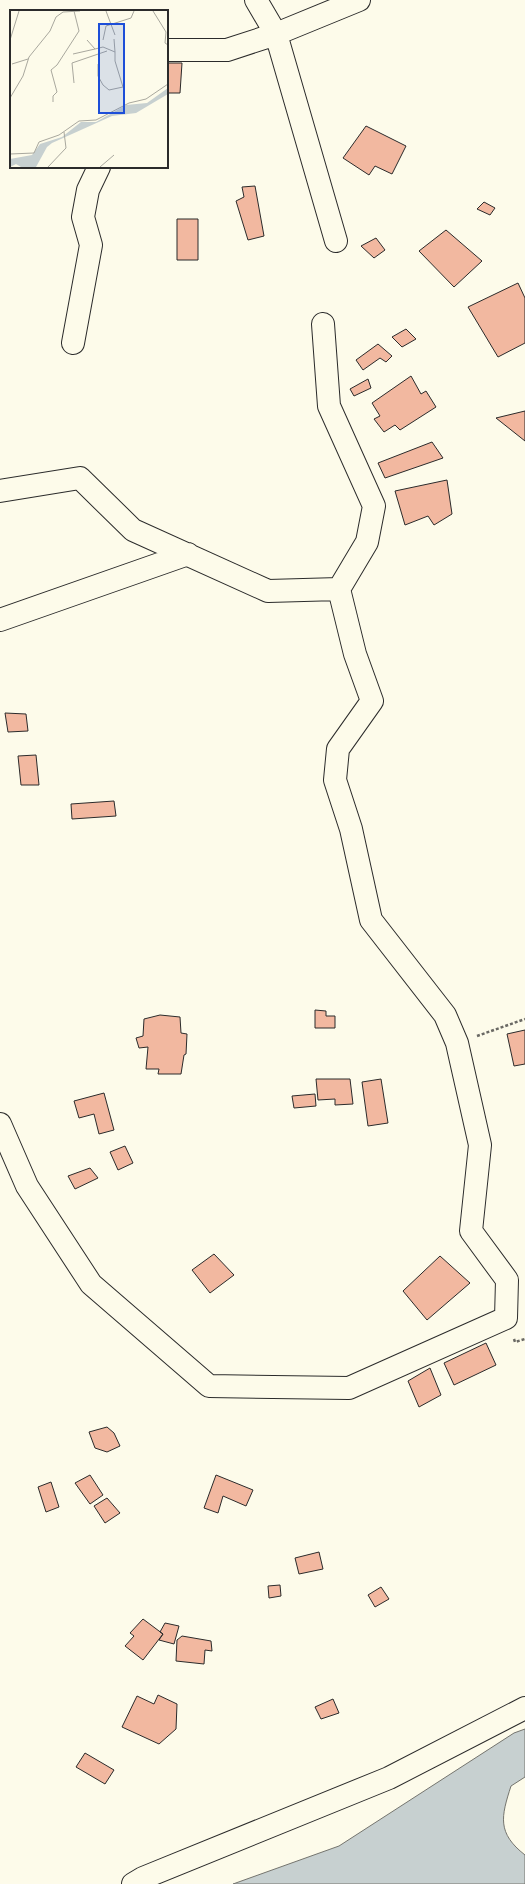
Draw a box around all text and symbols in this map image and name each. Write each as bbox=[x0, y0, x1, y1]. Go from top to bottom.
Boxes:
inset map bbox=[10, 10, 168, 168]

